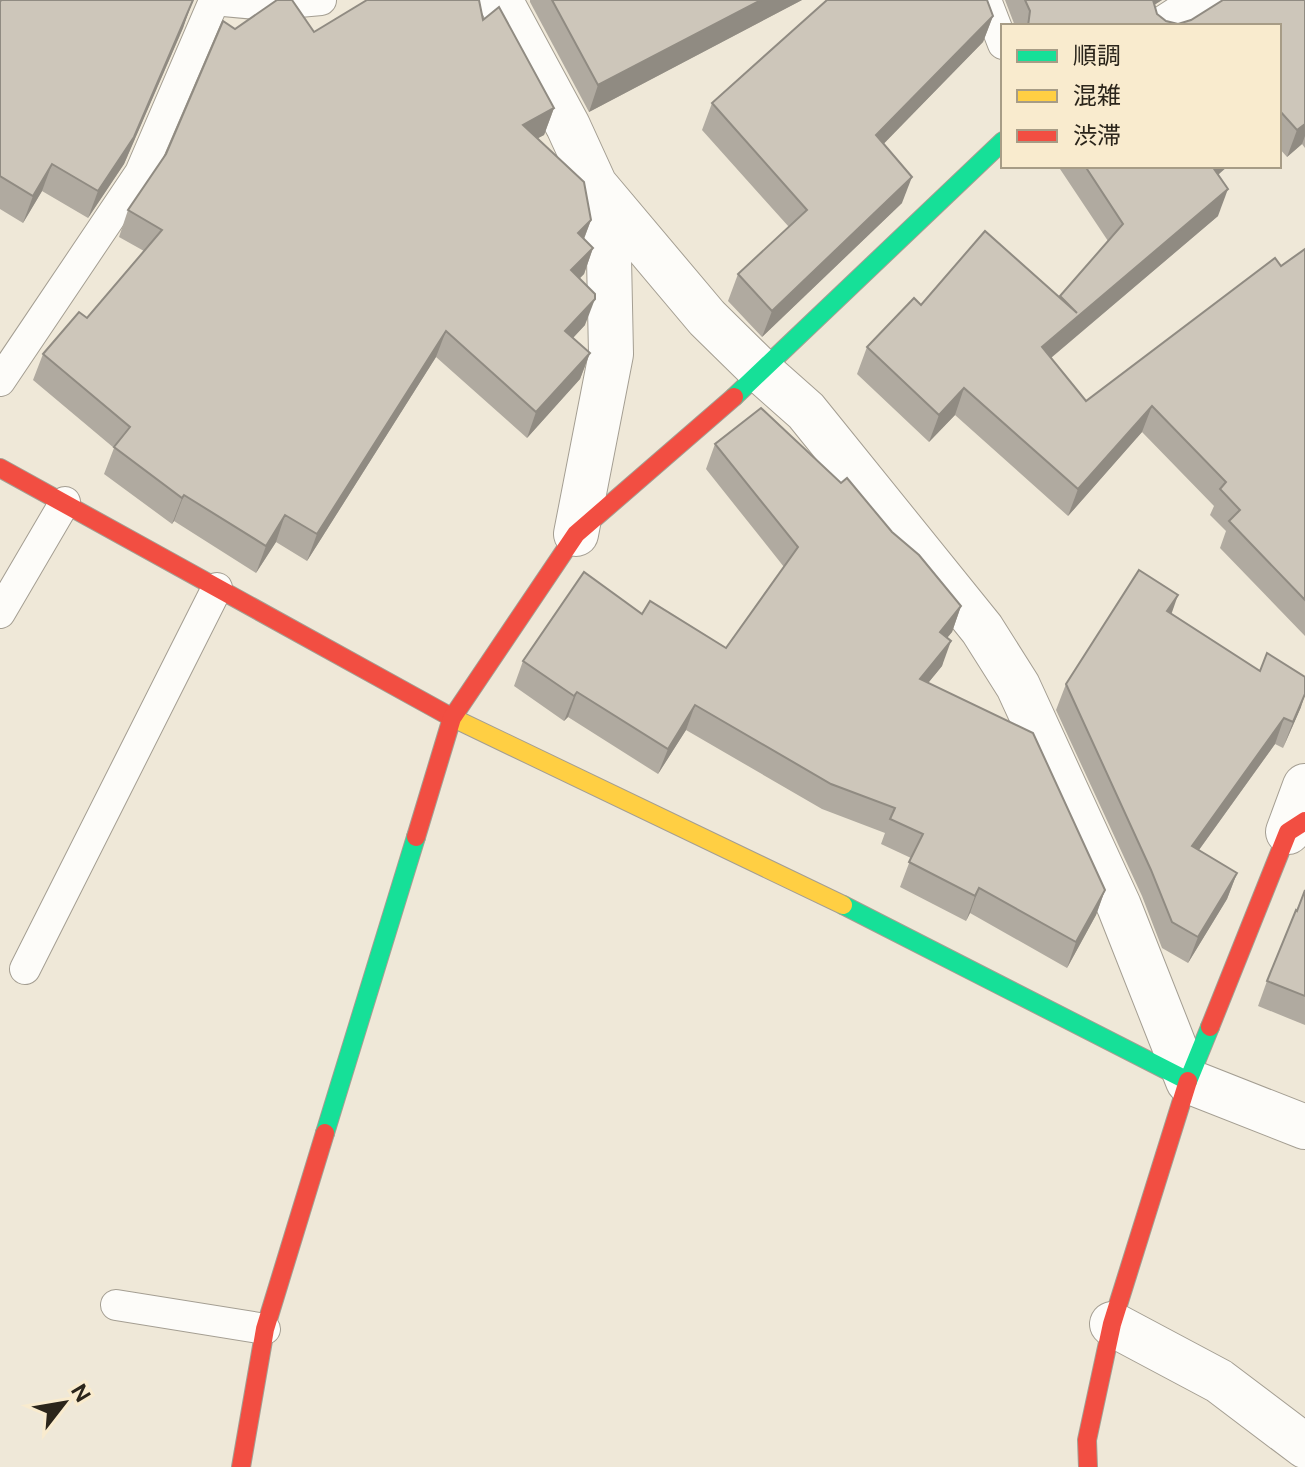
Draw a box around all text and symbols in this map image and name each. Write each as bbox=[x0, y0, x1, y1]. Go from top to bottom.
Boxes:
legend bbox=[1001, 24, 1281, 168]
text: 順調 bbox=[1073, 40, 1121, 71]
text: 混雑 bbox=[1073, 80, 1121, 111]
text: 渋滞 bbox=[1073, 120, 1121, 151]
north arrow bbox=[24, 1363, 104, 1443]
text: N bbox=[64, 1379, 97, 1407]

